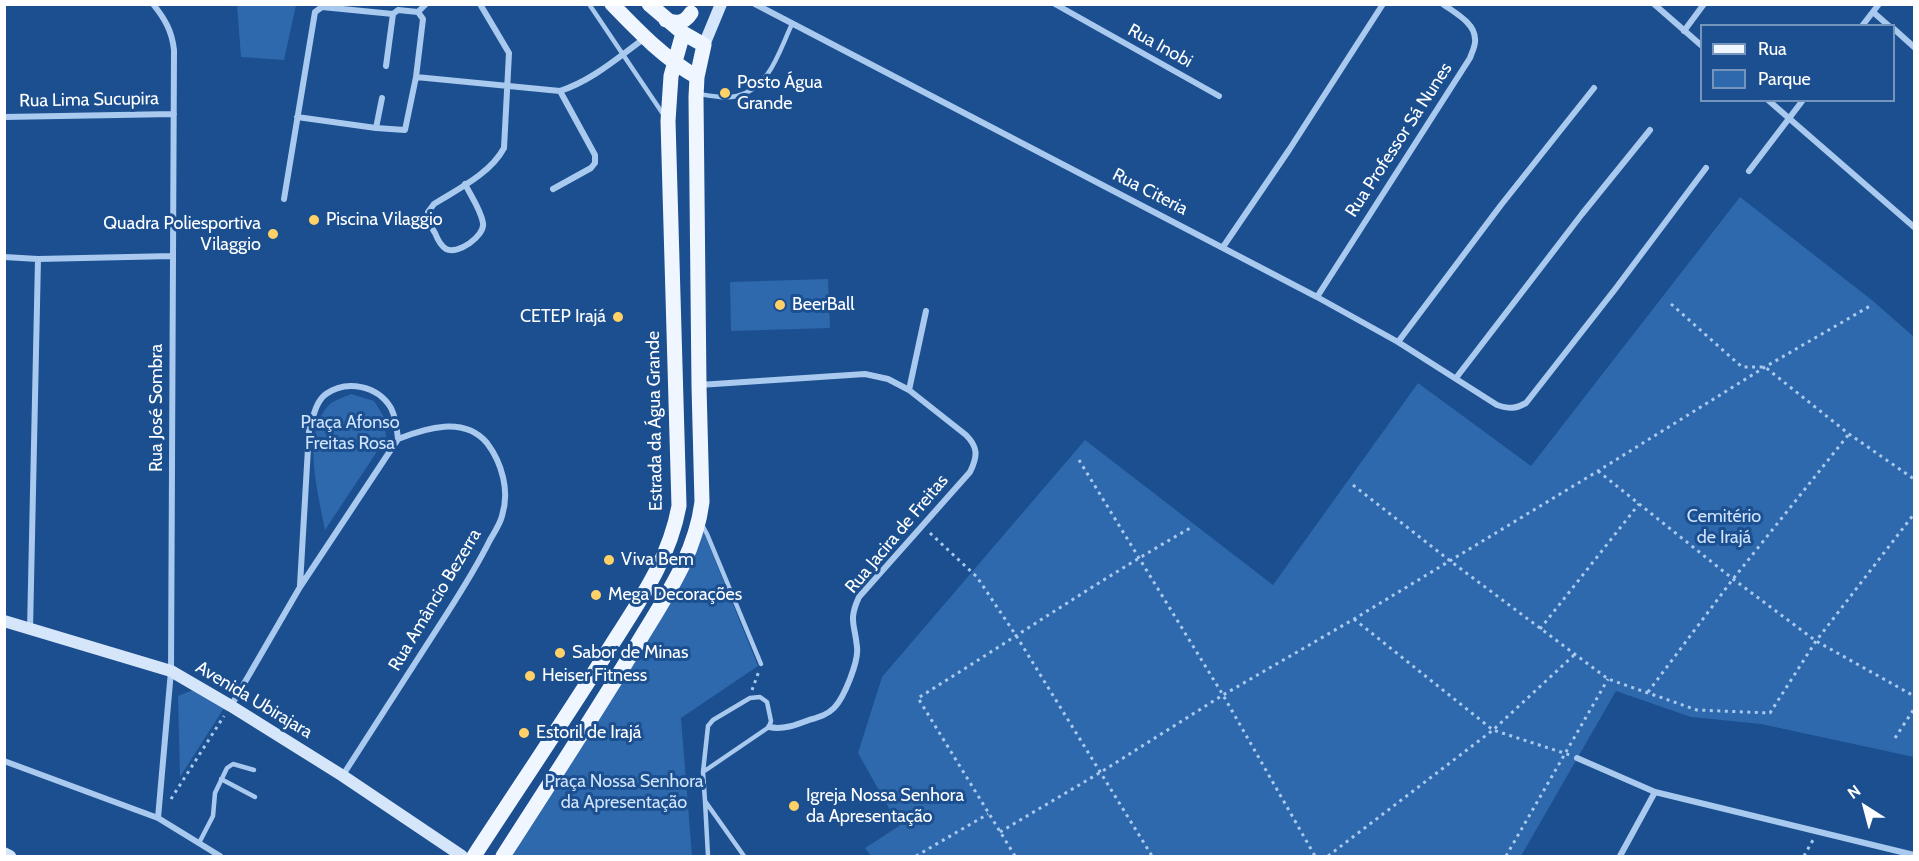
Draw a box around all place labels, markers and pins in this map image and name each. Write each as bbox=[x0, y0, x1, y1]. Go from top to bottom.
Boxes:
place label: Posto Água Grande bbox=[737, 72, 822, 115]
marker: Posto Água Grande bbox=[718, 86, 732, 100]
place label: Piscina Vilaggio bbox=[326, 209, 443, 231]
place label: Quadra Poliesportiva Vilaggio bbox=[103, 213, 261, 256]
marker: Piscina Vilaggio bbox=[307, 213, 321, 227]
marker: Quadra Poliesportiva Vilaggio bbox=[266, 227, 280, 241]
place label: BeerBall bbox=[792, 294, 855, 316]
marker: BeerBall bbox=[773, 298, 787, 312]
place label: CETEP Irajá bbox=[520, 306, 606, 328]
marker: CETEP Irajá bbox=[611, 310, 625, 324]
place label: Viva Bem bbox=[621, 549, 694, 571]
marker: Viva Bem bbox=[602, 553, 616, 567]
place label: Mega Decorações bbox=[608, 584, 742, 606]
marker: Mega Decorações bbox=[589, 588, 603, 602]
place label: Sabor de Minas bbox=[572, 642, 688, 664]
marker: Sabor de Minas bbox=[553, 646, 567, 660]
place label: Heiser Fitness bbox=[542, 665, 647, 687]
marker: Heiser Fitness bbox=[523, 669, 537, 683]
place label: Estoril de Irajá bbox=[536, 722, 641, 744]
marker: Estoril de Irajá bbox=[517, 726, 531, 740]
place label: Igreja Nossa Senhora da Apresentação bbox=[806, 785, 964, 828]
marker: Igreja Nossa Senhora da Apresentação bbox=[787, 799, 801, 813]

